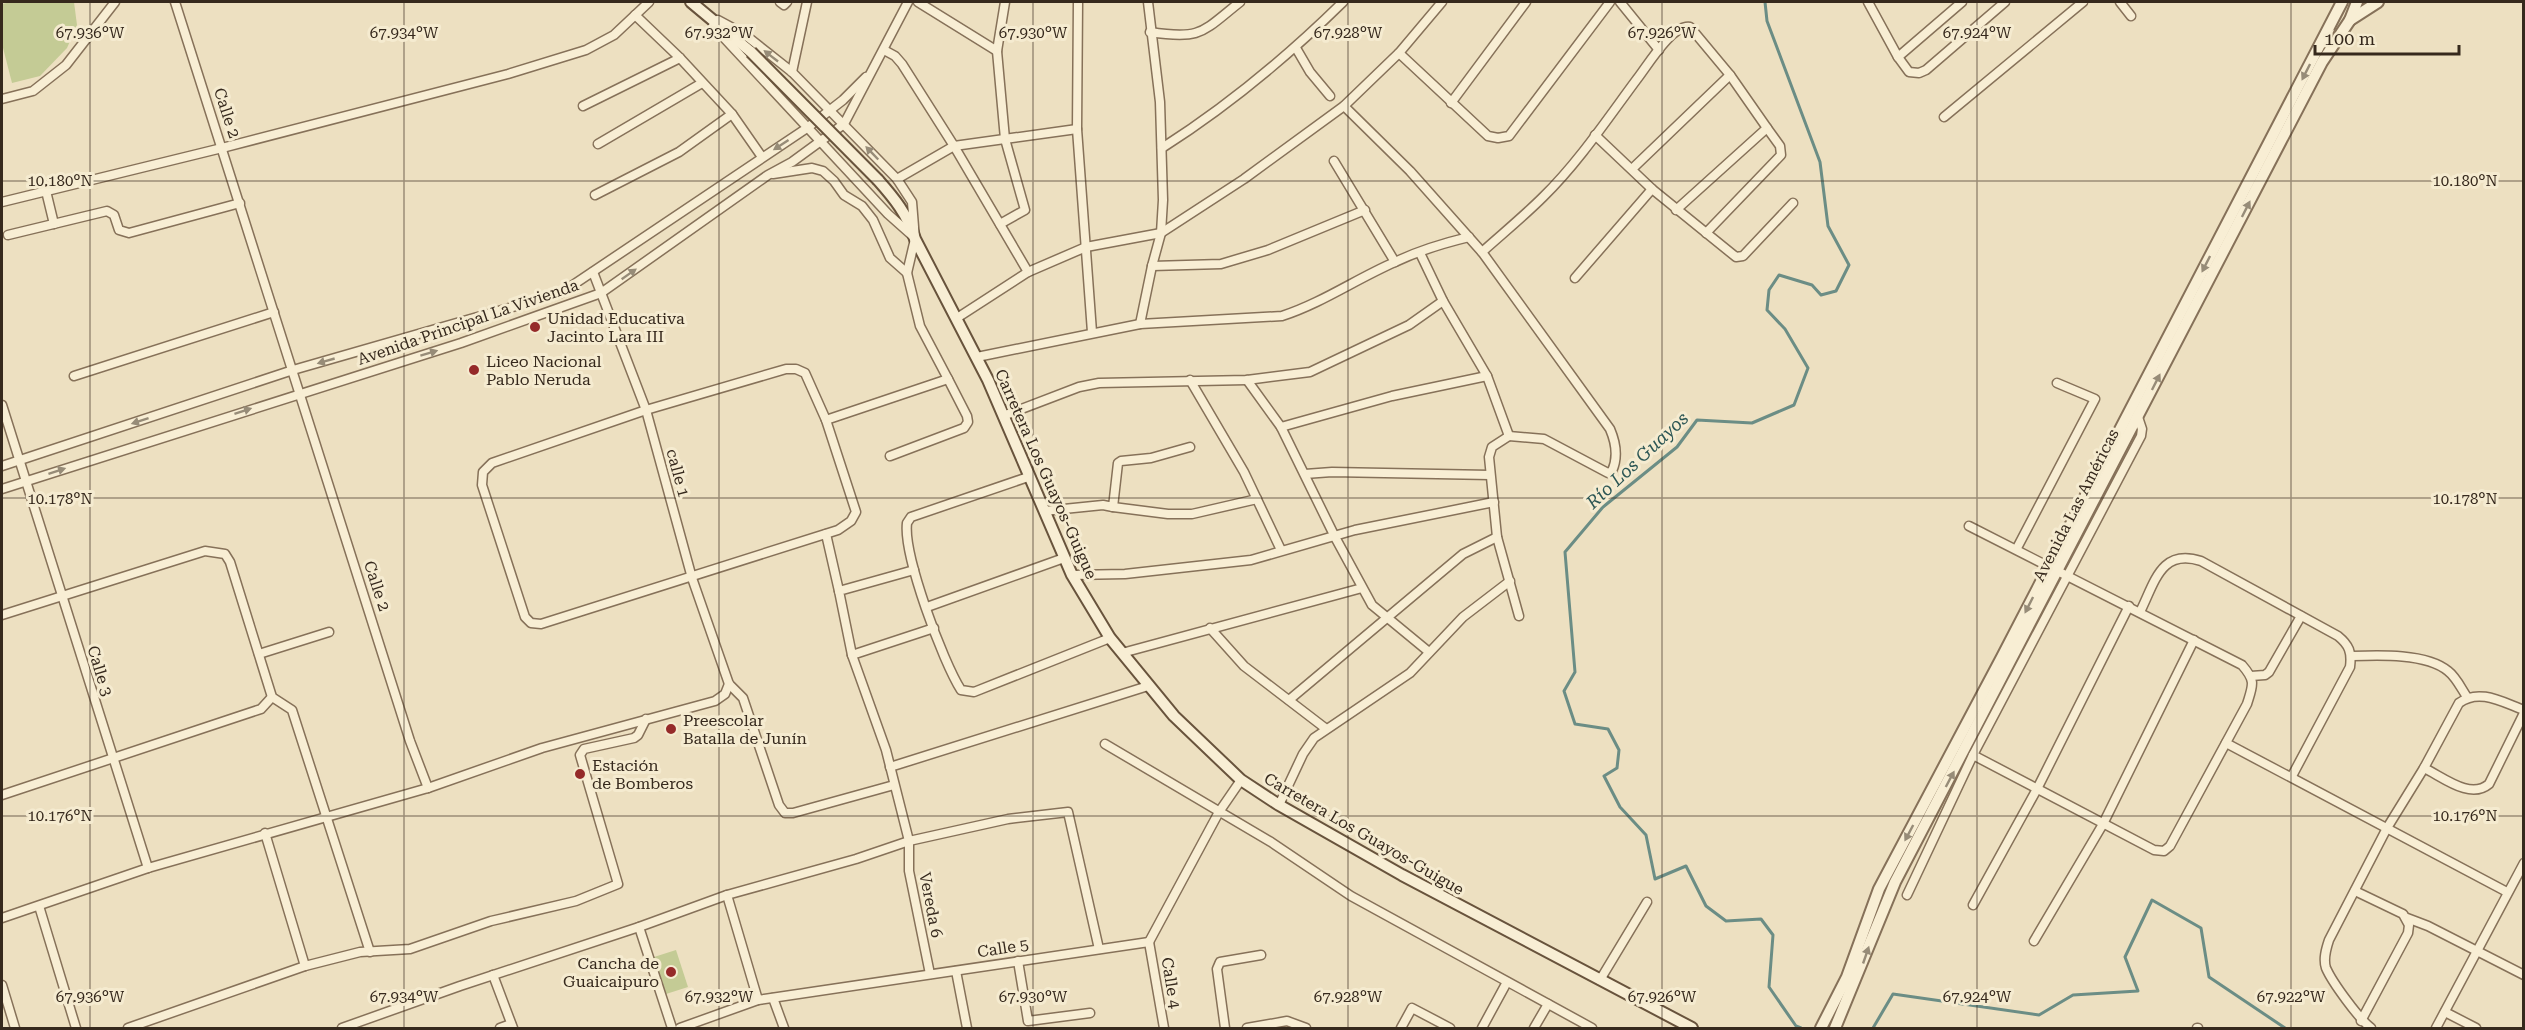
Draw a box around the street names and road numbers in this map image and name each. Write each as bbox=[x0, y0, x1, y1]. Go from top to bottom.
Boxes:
street label: Calle 2 bbox=[210, 85, 244, 141]
street label: Avenida Principal La Vivienda bbox=[355, 275, 581, 369]
street label: Carretera Los Guayos-Guigue bbox=[991, 366, 1101, 582]
street label: Avenida Las Américas bbox=[2029, 425, 2123, 584]
street label: calle 1 bbox=[662, 447, 694, 499]
street label: Calle 2 bbox=[360, 558, 394, 614]
street label: Calle 3 bbox=[83, 643, 117, 699]
street label: Carretera Los Guayos-Guigue bbox=[1261, 769, 1467, 899]
street label: Vereda 6 bbox=[915, 871, 947, 939]
street label: Calle 5 bbox=[976, 935, 1030, 961]
street label: Calle 4 bbox=[1158, 956, 1184, 1010]

